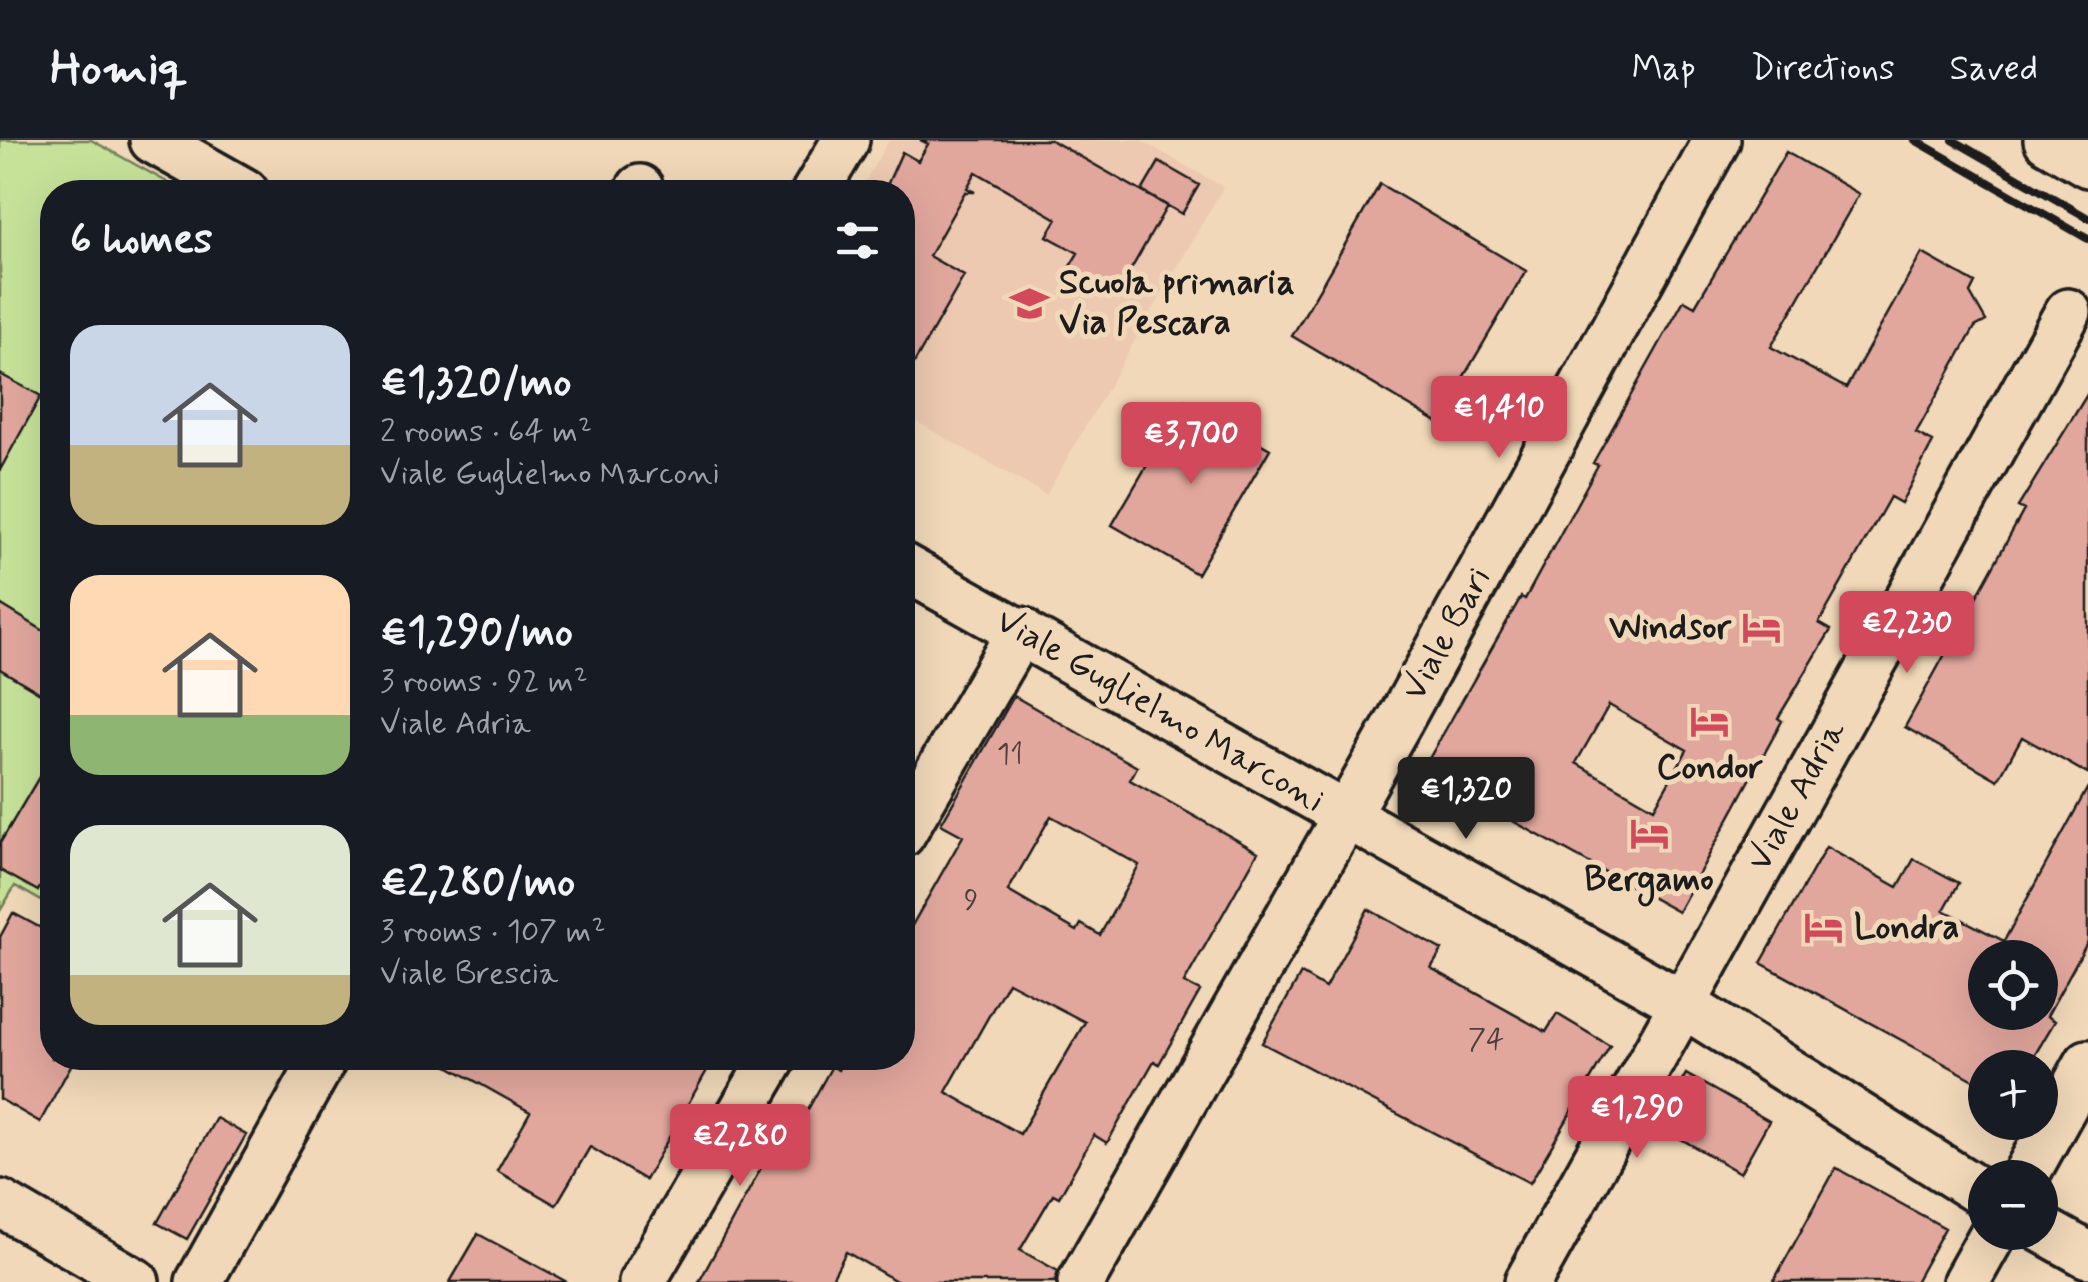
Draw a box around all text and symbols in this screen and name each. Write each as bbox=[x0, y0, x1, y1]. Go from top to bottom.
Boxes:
text: Homiq bbox=[50, 38, 188, 101]
text: Map bbox=[1632, 46, 1696, 92]
text: Directions bbox=[1751, 46, 1895, 92]
text: Saved bbox=[1950, 46, 2038, 92]
text: 6 homes bbox=[70, 213, 213, 268]
icon: filters bbox=[830, 213, 885, 268]
place label: Scuola primaria Via Pescara bbox=[1059, 260, 1295, 346]
school or university icon: Scuola primaria Via Pescara bbox=[1008, 282, 1050, 324]
text: €1,320/mo bbox=[380, 356, 571, 411]
icon: home bbox=[150, 365, 270, 485]
pin: €1,410 bbox=[1418, 376, 1580, 461]
text: €1,410 bbox=[1453, 387, 1545, 429]
pin: €3,700 bbox=[1110, 402, 1272, 487]
text: 2 rooms · 64 m² bbox=[380, 411, 592, 453]
text: €3,700 bbox=[1143, 413, 1239, 455]
text: Viale Guglielmo Marconi bbox=[380, 453, 720, 495]
street label: Viale Bari bbox=[1392, 559, 1502, 709]
pin: €2,230 bbox=[1826, 591, 1988, 676]
street label: Viale Guglielmo Marconi bbox=[988, 598, 1332, 824]
text: €2,230 bbox=[1861, 602, 1953, 644]
place label: Windsor bbox=[1609, 605, 1733, 651]
text: €1,290/mo bbox=[380, 606, 573, 661]
hotel icon: Windsor bbox=[1740, 607, 1782, 649]
icon: home bbox=[150, 615, 270, 735]
text: 3 rooms · 92 m² bbox=[380, 661, 588, 703]
hotel icon: Condor bbox=[1689, 700, 1731, 742]
text: Viale Adria bbox=[380, 703, 531, 745]
street label: Viale Adria bbox=[1737, 712, 1858, 879]
house number: 11 bbox=[997, 735, 1023, 774]
place label: Condor bbox=[1657, 745, 1764, 791]
pin: €1,320 bbox=[1385, 757, 1547, 842]
text: €1,320 bbox=[1420, 768, 1512, 810]
hotel icon: Bergamo bbox=[1628, 812, 1670, 854]
text: €2,280/mo bbox=[380, 856, 575, 911]
place label: Bergamo bbox=[1584, 857, 1714, 907]
icon: home bbox=[150, 865, 270, 985]
house number: 9 bbox=[964, 881, 978, 920]
place label: Londra bbox=[1854, 905, 1959, 951]
hotel icon: Londra bbox=[1803, 907, 1845, 949]
text: 3 rooms · 107 m² bbox=[380, 911, 605, 953]
map controls bbox=[1968, 940, 2058, 1250]
button: locate bbox=[1968, 940, 2058, 1030]
text: Viale Brescia bbox=[380, 953, 558, 995]
house number: 74 bbox=[1468, 1020, 1504, 1059]
button: + bbox=[1968, 1050, 2058, 1140]
pin: €1,290 bbox=[1556, 1076, 1718, 1161]
text: €1,290 bbox=[1590, 1087, 1684, 1129]
pin: €2,280 bbox=[659, 1104, 821, 1189]
text: €2,280 bbox=[692, 1115, 788, 1157]
button: − bbox=[1968, 1160, 2058, 1250]

